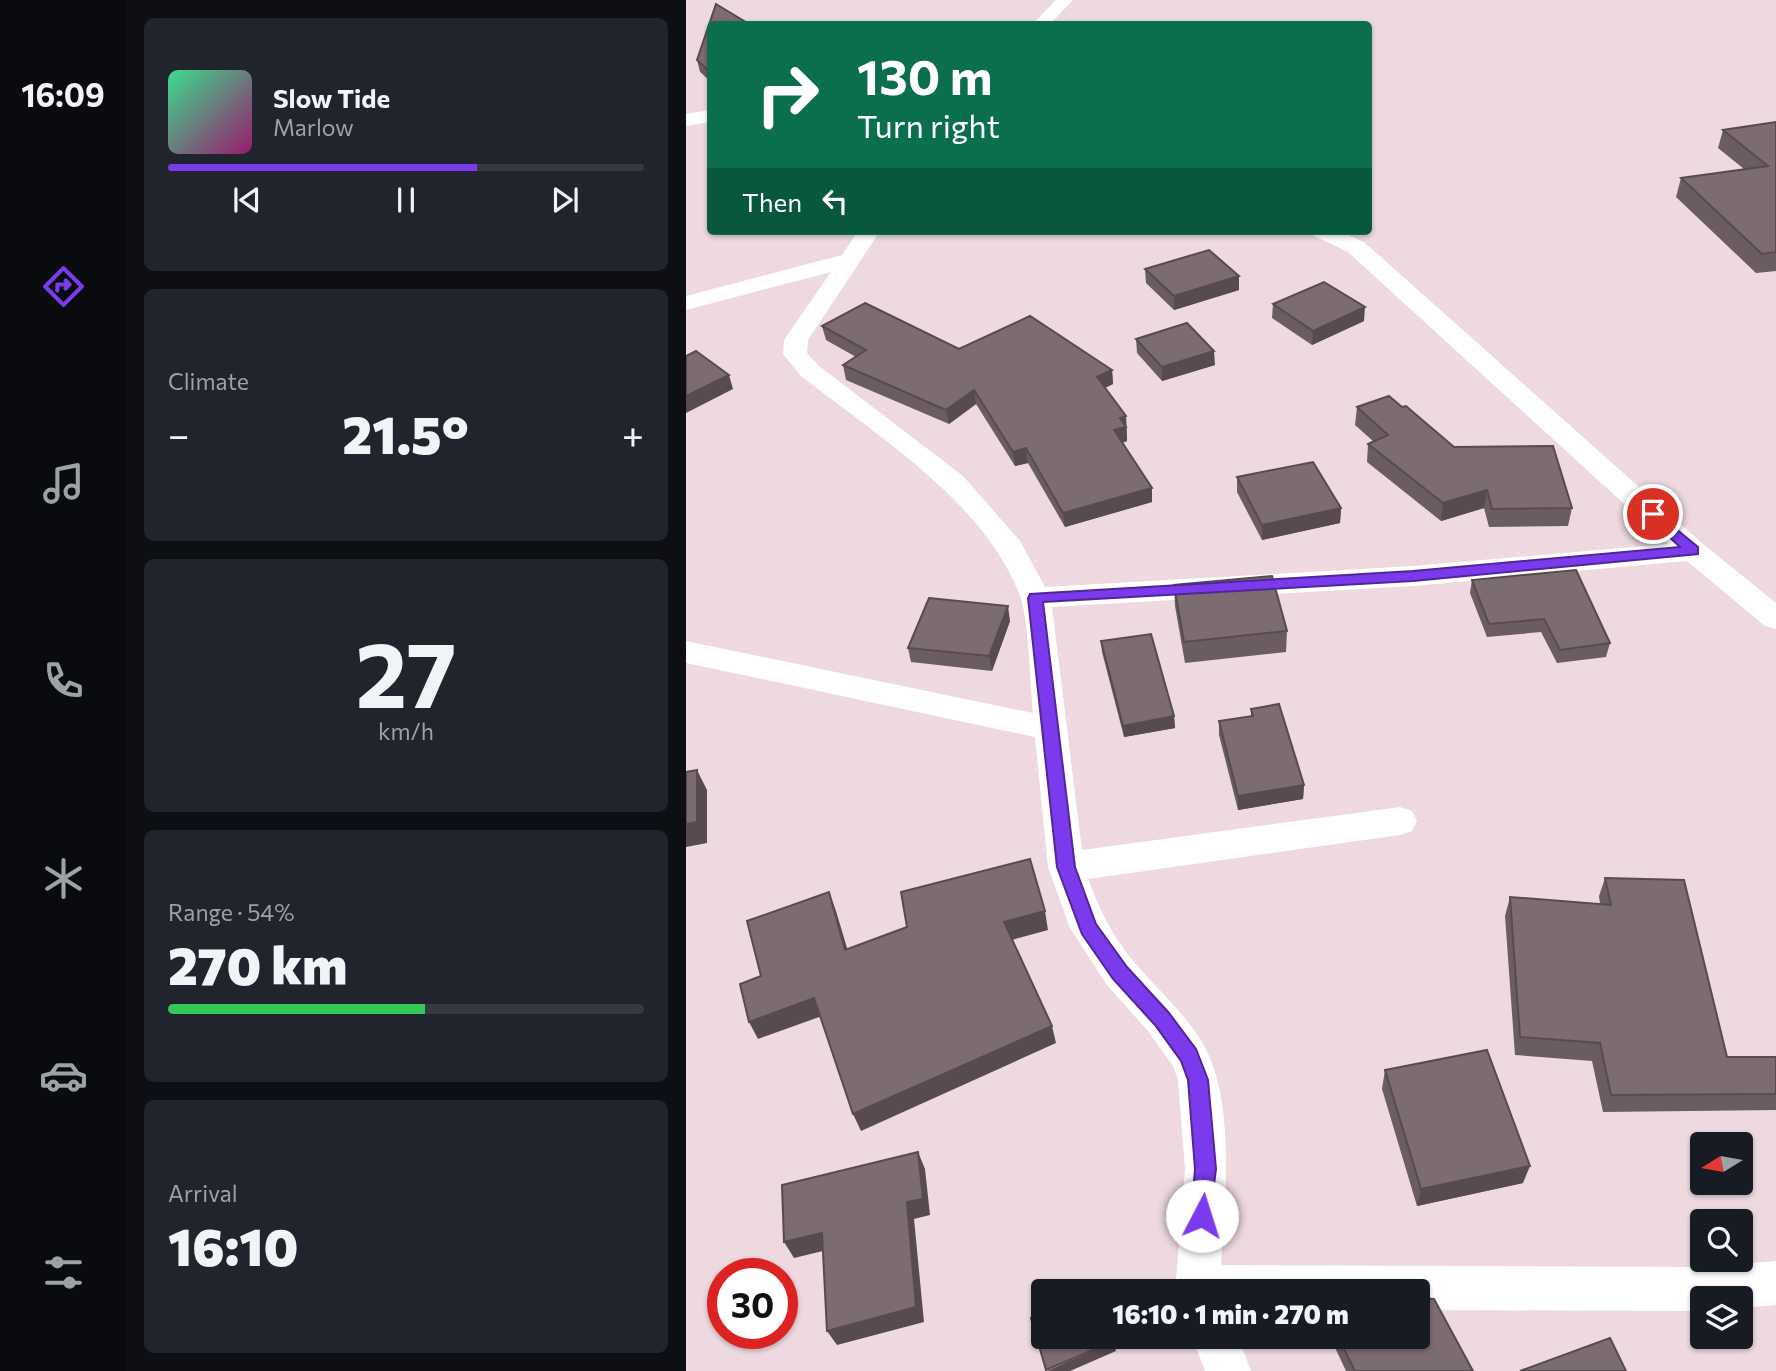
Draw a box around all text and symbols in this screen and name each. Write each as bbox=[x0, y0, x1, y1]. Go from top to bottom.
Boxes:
text: 130 m bbox=[857, 45, 992, 105]
icon: right bbox=[742, 49, 833, 140]
text: 16:09 bbox=[21, 74, 105, 114]
text: Slow Tide bbox=[273, 82, 390, 113]
text: Turn right bbox=[857, 105, 1000, 145]
text: Marlow bbox=[273, 113, 354, 141]
icon: previous bbox=[228, 181, 266, 219]
icon: pause bbox=[387, 181, 425, 219]
icon: next bbox=[546, 181, 584, 219]
icon: left bbox=[816, 182, 854, 220]
text: Then bbox=[742, 186, 802, 217]
icon: directions bbox=[39, 262, 88, 311]
text: Climate bbox=[168, 367, 249, 395]
text: 21.5° bbox=[342, 401, 469, 465]
text: − bbox=[168, 410, 190, 457]
text: + bbox=[622, 410, 644, 457]
icon: music bbox=[39, 459, 88, 508]
pin bbox=[1623, 484, 1683, 544]
icon: arrive bbox=[1634, 495, 1672, 533]
text: 27 bbox=[355, 615, 457, 727]
icon: phone bbox=[39, 656, 88, 705]
text: km/h bbox=[378, 717, 434, 745]
icon: climate bbox=[39, 854, 88, 903]
text: Range · 54% bbox=[168, 898, 294, 926]
text: 270 km bbox=[168, 932, 347, 996]
icon: car bbox=[39, 1051, 88, 1100]
north arrow bbox=[1690, 1132, 1754, 1195]
map controls bbox=[1690, 1132, 1753, 1349]
text: Arrival bbox=[168, 1179, 238, 1207]
position arrow bbox=[1165, 1179, 1239, 1253]
button: search bbox=[1690, 1209, 1753, 1272]
text: 16:10 bbox=[168, 1213, 298, 1277]
icon: filters bbox=[39, 1248, 88, 1297]
speed limit sign: 30 bbox=[707, 1258, 798, 1349]
button: layers bbox=[1690, 1286, 1753, 1349]
text: 16:10 · 1 min · 270 m bbox=[1112, 1298, 1349, 1329]

